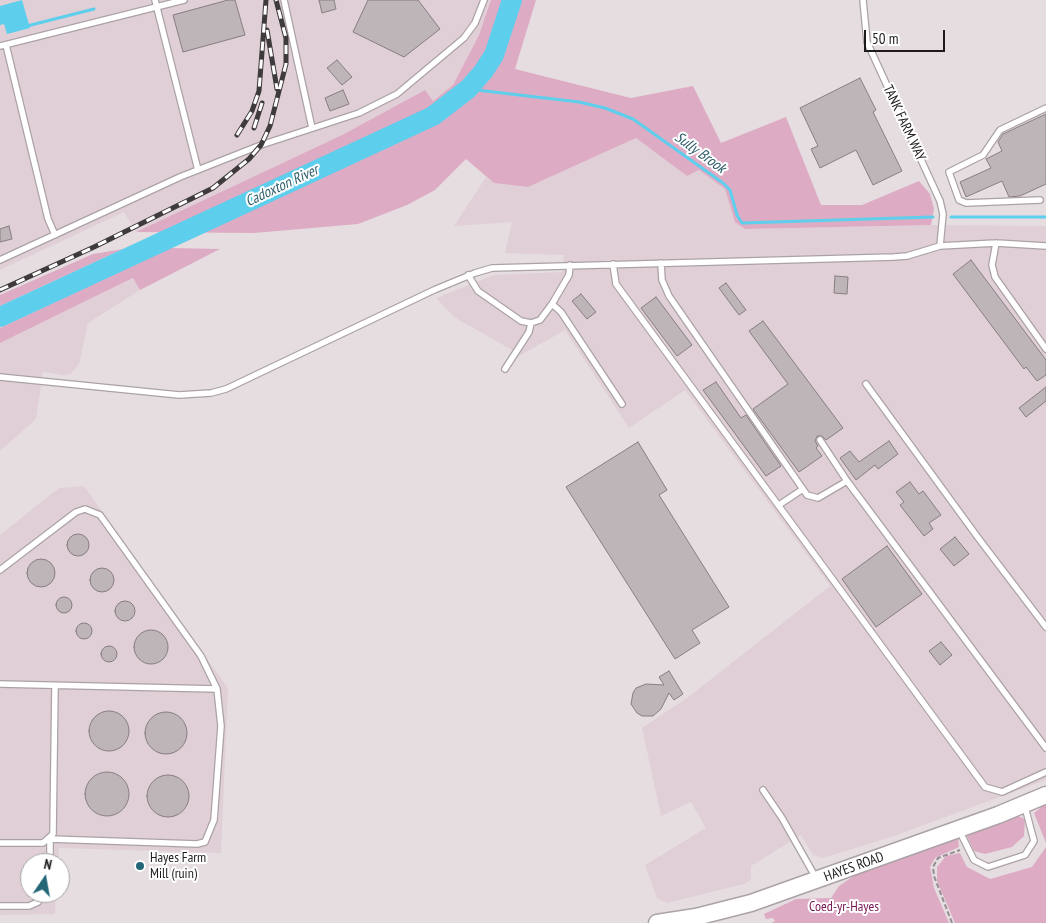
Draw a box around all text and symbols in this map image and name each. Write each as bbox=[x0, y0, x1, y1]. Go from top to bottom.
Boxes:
scale bar bbox=[866, 20, 947, 52]
text: 50 m bbox=[872, 29, 898, 48]
street label: TANK FARM WAY bbox=[879, 82, 929, 164]
water label: Sully Brook bbox=[671, 128, 729, 178]
water label: Cadoxton River bbox=[243, 161, 321, 211]
street label: HAYES ROAD bbox=[822, 848, 886, 886]
place label: Hayes Farm Mill (ruin) bbox=[150, 850, 206, 882]
north arrow bbox=[20, 853, 70, 903]
text: N bbox=[42, 855, 53, 874]
marker: Hayes Farm Mill (ruin) bbox=[134, 860, 146, 872]
park label: Coed-yr-Hayes bbox=[809, 899, 879, 915]

